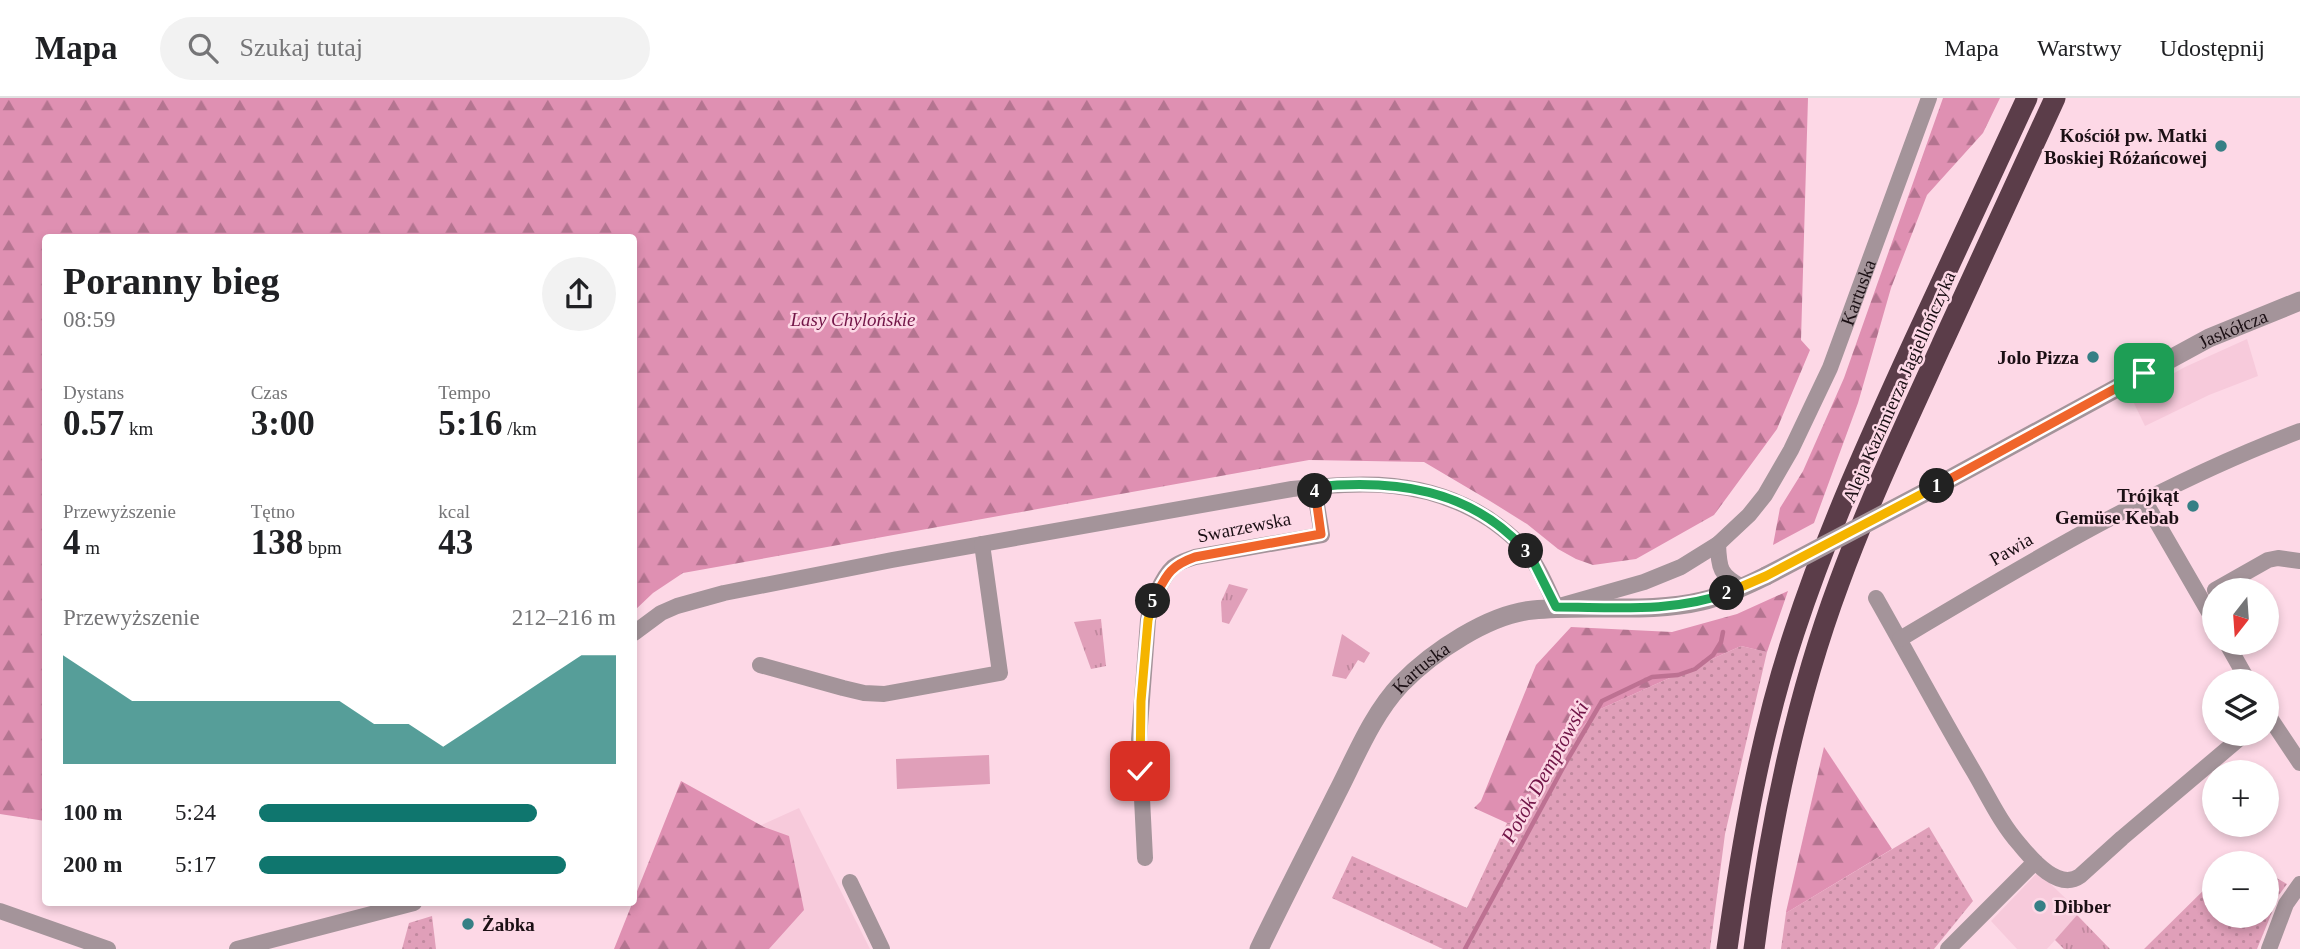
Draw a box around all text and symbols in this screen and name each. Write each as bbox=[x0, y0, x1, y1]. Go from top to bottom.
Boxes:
search box bbox=[160, 17, 650, 80]
icon: search bbox=[184, 29, 222, 67]
text: Mapa bbox=[35, 30, 118, 66]
text: Szukaj tutaj bbox=[240, 33, 363, 62]
text: Mapa bbox=[1944, 35, 1999, 61]
text: Warstwy bbox=[2037, 35, 2122, 61]
text: Udostępnij bbox=[2160, 35, 2265, 61]
place label: Kościół pw. Matki Boskiej Różańcowej bbox=[2044, 125, 2207, 168]
marker: Kościół pw. Matki Boskiej Różańcowej bbox=[2213, 138, 2229, 154]
street label: Kartuska bbox=[1836, 256, 1880, 328]
button: share bbox=[542, 257, 616, 331]
text: Poranny bieg bbox=[63, 260, 279, 302]
street label: Aleja Kazimierza Jagiellończyka bbox=[1838, 268, 1960, 506]
street label: Jaskółcza bbox=[2194, 305, 2271, 352]
text: 08:59 bbox=[63, 307, 115, 332]
park label: Lasy Chylońskie bbox=[789, 309, 916, 330]
pin bbox=[2114, 343, 2174, 403]
place label: Jolo Pizza bbox=[1997, 347, 2079, 368]
marker: Jolo Pizza bbox=[2085, 349, 2101, 365]
icon: arrive bbox=[2125, 354, 2163, 392]
text: Dystans bbox=[63, 382, 124, 403]
text: Czas bbox=[251, 382, 288, 403]
text: Tempo bbox=[438, 382, 491, 403]
text: 0.57 bbox=[63, 404, 124, 443]
text: 3:00 bbox=[251, 404, 315, 443]
text: 5:16 bbox=[438, 404, 502, 443]
text: km bbox=[124, 418, 153, 439]
text: /km bbox=[502, 418, 537, 439]
pin: 1 bbox=[1920, 468, 1954, 504]
pin: 4 bbox=[1298, 474, 1332, 508]
text: 1 bbox=[1932, 475, 1941, 496]
text: 4 bbox=[1310, 480, 1319, 501]
place label: Trójkąt Gemüse Kebab bbox=[2055, 485, 2180, 528]
marker: Trójkąt Gemüse Kebab bbox=[2185, 498, 2201, 514]
text: Przewyższenie bbox=[63, 501, 176, 522]
text: Tętno bbox=[251, 501, 295, 522]
text: kcal bbox=[438, 501, 470, 522]
street label: Swarzewska bbox=[1195, 508, 1293, 546]
text: 4 bbox=[63, 523, 81, 562]
text: 138 bbox=[251, 523, 303, 562]
text: 43 bbox=[438, 523, 473, 562]
street label: Pawia bbox=[1986, 528, 2037, 570]
pin: 3 bbox=[1508, 533, 1544, 568]
text: m bbox=[81, 537, 100, 558]
text: bpm bbox=[303, 537, 342, 558]
text: 3 bbox=[1521, 540, 1530, 561]
pin: 2 bbox=[1710, 575, 1744, 610]
north arrow bbox=[2202, 578, 2278, 654]
map controls bbox=[2202, 578, 2279, 928]
text: 2 bbox=[1722, 582, 1731, 603]
pin: 5 bbox=[1136, 584, 1170, 618]
text: 5 bbox=[1148, 590, 1157, 611]
text: Przewyższenie bbox=[63, 605, 200, 630]
text: 212–216 m bbox=[512, 605, 616, 630]
street label: Kartuska bbox=[1387, 637, 1454, 697]
button: layers bbox=[2202, 669, 2279, 746]
water label: Potok Demptowski bbox=[1496, 697, 1594, 848]
pin bbox=[1110, 741, 1170, 801]
icon: check bbox=[1121, 752, 1159, 790]
button: + bbox=[2202, 760, 2279, 837]
text: 100 m bbox=[63, 800, 122, 825]
text: 5:24 bbox=[175, 800, 216, 825]
button: − bbox=[2202, 851, 2279, 928]
text: 200 m bbox=[63, 852, 122, 877]
text: 5:17 bbox=[175, 852, 216, 877]
place label: Dibber bbox=[2054, 896, 2112, 917]
marker: Dibber bbox=[2032, 898, 2048, 914]
place label: Żabka bbox=[482, 914, 535, 935]
marker: Żabka bbox=[460, 916, 476, 932]

